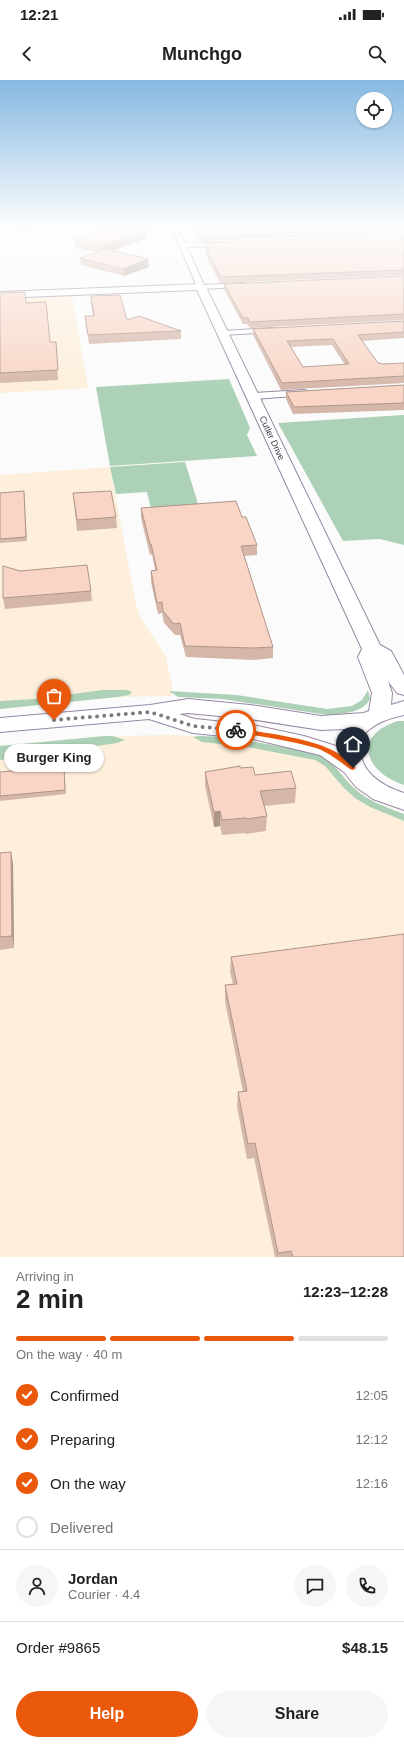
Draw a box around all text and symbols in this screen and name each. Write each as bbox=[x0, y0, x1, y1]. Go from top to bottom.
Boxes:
text: 12:21 bbox=[20, 6, 58, 23]
icon: back bbox=[16, 43, 38, 65]
icon: search bbox=[366, 43, 388, 65]
text: Munchgo bbox=[162, 44, 242, 64]
map controls bbox=[356, 92, 392, 128]
button: locate bbox=[356, 92, 392, 128]
street label: Cutler Drive bbox=[257, 414, 287, 462]
pin bbox=[37, 679, 71, 720]
icon: bag bbox=[43, 685, 65, 707]
courier bbox=[216, 710, 256, 750]
icon: bike bbox=[225, 719, 247, 741]
pin bbox=[336, 727, 370, 768]
icon: home bbox=[342, 733, 364, 755]
callout: Burger King bbox=[4, 744, 104, 772]
text: Burger King bbox=[16, 750, 92, 765]
text: Arriving in bbox=[16, 1269, 74, 1284]
text: 12:23–12:28 bbox=[303, 1283, 388, 1300]
text: 2 min bbox=[16, 1284, 84, 1314]
text: On the way · 40 m bbox=[16, 1347, 122, 1362]
icon: check bbox=[16, 1384, 38, 1406]
text: Confirmed bbox=[50, 1387, 119, 1404]
text: 12:05 bbox=[355, 1388, 388, 1403]
icon: check bbox=[16, 1428, 38, 1450]
text: Preparing bbox=[50, 1431, 115, 1448]
text: 12:12 bbox=[355, 1432, 388, 1447]
icon: check bbox=[16, 1472, 38, 1494]
text: On the way bbox=[50, 1475, 126, 1492]
text: 12:16 bbox=[355, 1476, 388, 1491]
text: Delivered bbox=[50, 1519, 113, 1536]
button: person bbox=[16, 1565, 58, 1607]
button: chat bbox=[294, 1565, 336, 1607]
button: phone bbox=[346, 1565, 388, 1607]
text: Jordan bbox=[68, 1570, 118, 1587]
text: Courier · 4.4 bbox=[68, 1587, 140, 1602]
text: Order #9865 bbox=[16, 1639, 100, 1656]
text: $48.15 bbox=[342, 1639, 388, 1656]
button: Help bbox=[16, 1691, 198, 1737]
button: Share bbox=[206, 1691, 388, 1737]

